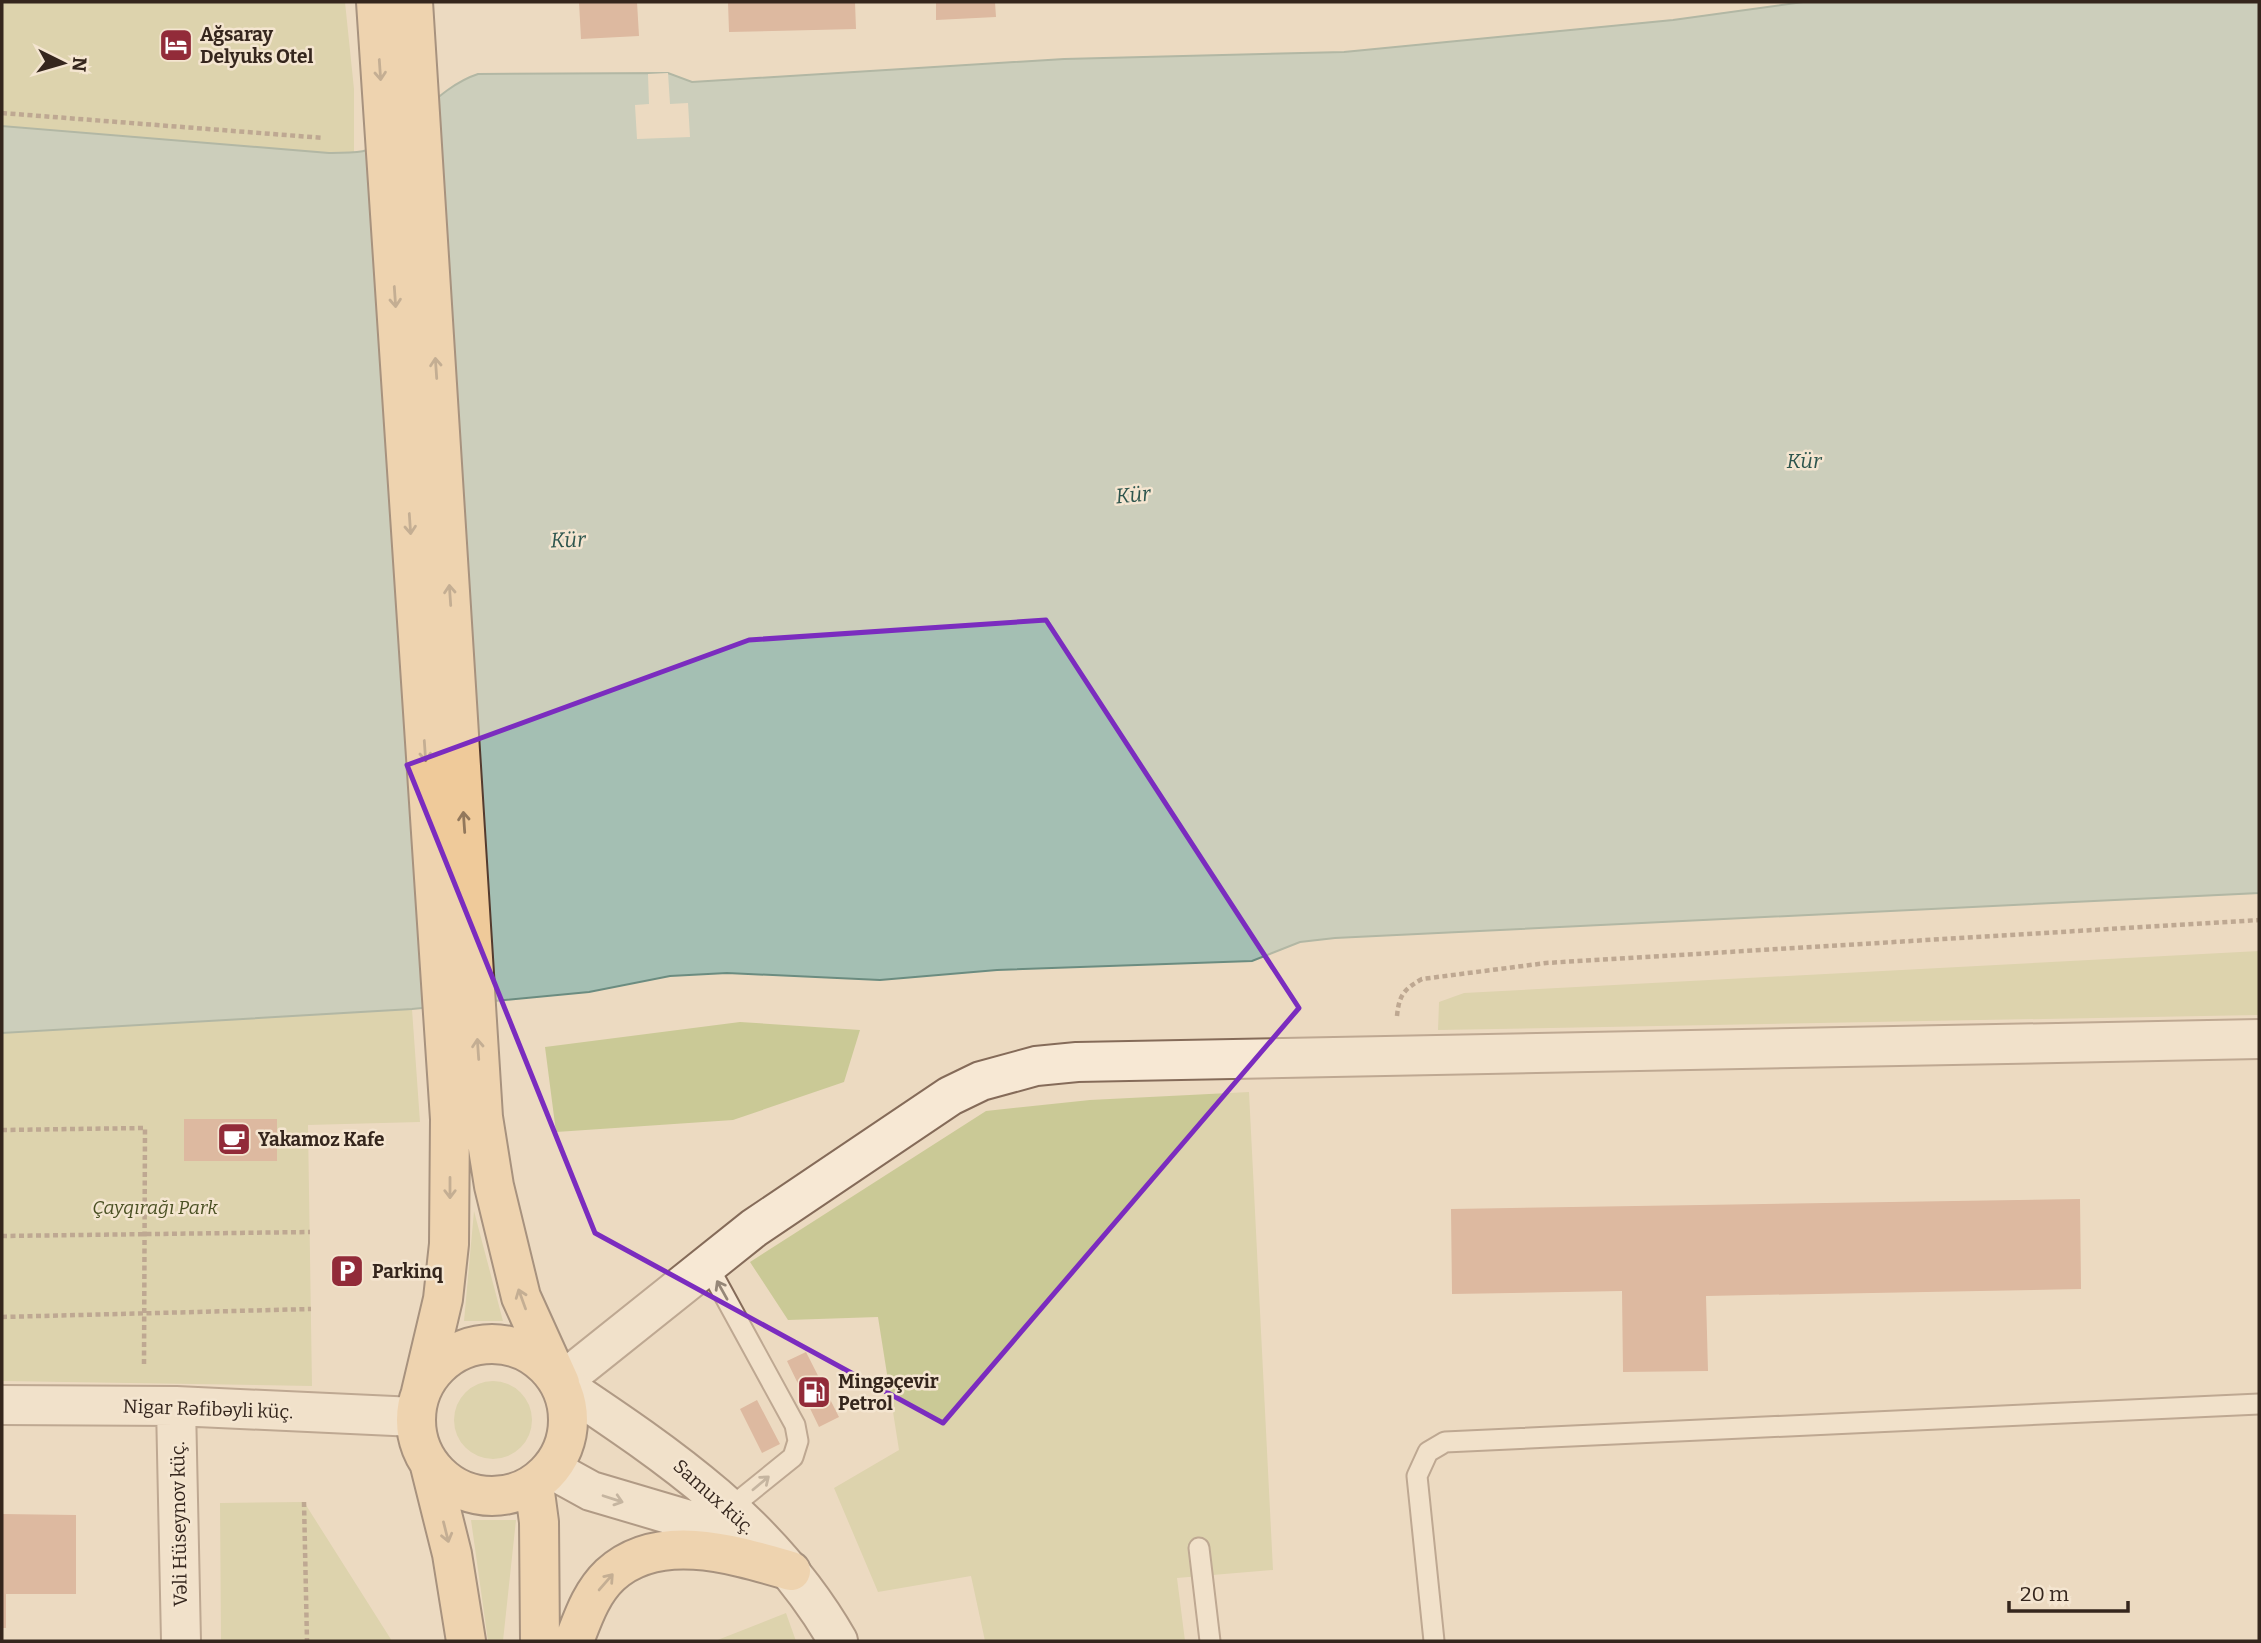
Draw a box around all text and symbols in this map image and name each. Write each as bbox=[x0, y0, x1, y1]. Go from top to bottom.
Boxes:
place label: Ağsaray Delyuks Otel bbox=[200, 23, 313, 68]
hotel icon: Ağsaray Delyuks Otel bbox=[157, 26, 195, 64]
north arrow bbox=[28, 28, 98, 98]
text: N bbox=[67, 56, 92, 73]
one-way arrow bbox=[374, 58, 387, 81]
one-way arrow bbox=[389, 285, 402, 308]
one-way arrow bbox=[429, 357, 442, 380]
water label: Kür bbox=[1786, 448, 1823, 474]
water label: Kür bbox=[1114, 480, 1153, 509]
one-way arrow bbox=[404, 512, 417, 535]
water label: Kür bbox=[550, 526, 587, 554]
one-way arrow bbox=[443, 584, 456, 607]
one-way arrow bbox=[419, 739, 432, 762]
one-way arrow bbox=[458, 811, 471, 834]
one-way arrow bbox=[472, 1038, 485, 1061]
cafe icon: Yakamoz Kafe bbox=[215, 1120, 253, 1158]
place label: Yakamoz Kafe bbox=[258, 1128, 384, 1151]
one-way arrow bbox=[443, 1176, 457, 1199]
park label: Çayqırağı Park bbox=[92, 1196, 218, 1219]
parking icon: Parkinq bbox=[328, 1252, 366, 1290]
place label: Parkinq bbox=[372, 1260, 444, 1283]
one-way arrow bbox=[714, 1280, 728, 1301]
one-way arrow bbox=[515, 1288, 527, 1310]
place label: Mingəçevir Petrol bbox=[838, 1370, 939, 1415]
fuel station icon: Mingəçevir Petrol bbox=[795, 1373, 833, 1411]
street label: Nigar Rəfibəyli küç. bbox=[122, 1395, 294, 1423]
street label: Vəli Hüseynov küç. bbox=[166, 1441, 192, 1607]
street label: Samux küç. bbox=[669, 1454, 759, 1540]
one-way arrow bbox=[752, 1475, 770, 1491]
one-way arrow bbox=[601, 1493, 623, 1506]
one-way arrow bbox=[440, 1520, 453, 1543]
scale bar bbox=[2009, 1570, 2128, 1614]
one-way arrow bbox=[598, 1573, 614, 1591]
text: 20 m bbox=[2020, 1581, 2069, 1607]

